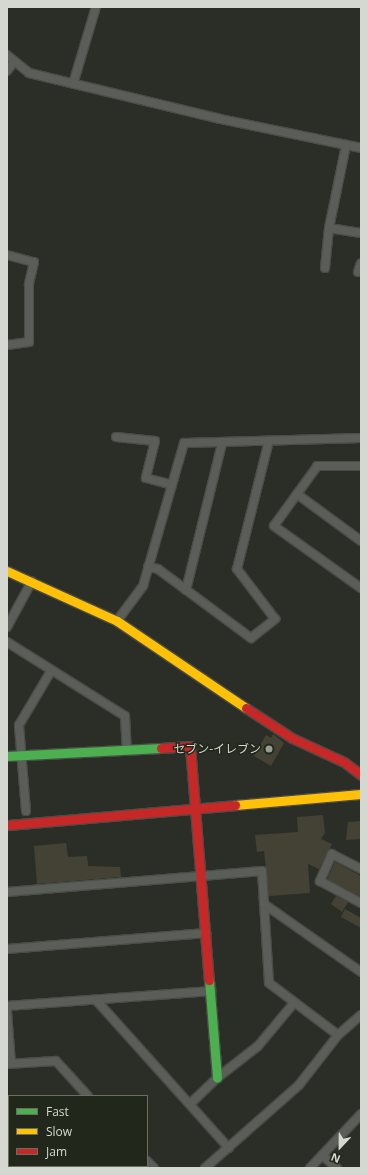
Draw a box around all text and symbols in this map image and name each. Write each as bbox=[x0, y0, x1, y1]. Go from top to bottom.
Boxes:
place label: セブン-イレブン bbox=[173, 742, 261, 756]
marker: セブン-イレブン bbox=[264, 744, 274, 754]
legend bbox=[8, 1095, 148, 1167]
text: Fast bbox=[46, 1103, 69, 1120]
text: Slow bbox=[46, 1123, 72, 1140]
north arrow bbox=[320, 1127, 360, 1167]
text: Jam bbox=[46, 1143, 67, 1160]
text: N bbox=[328, 1150, 342, 1167]

